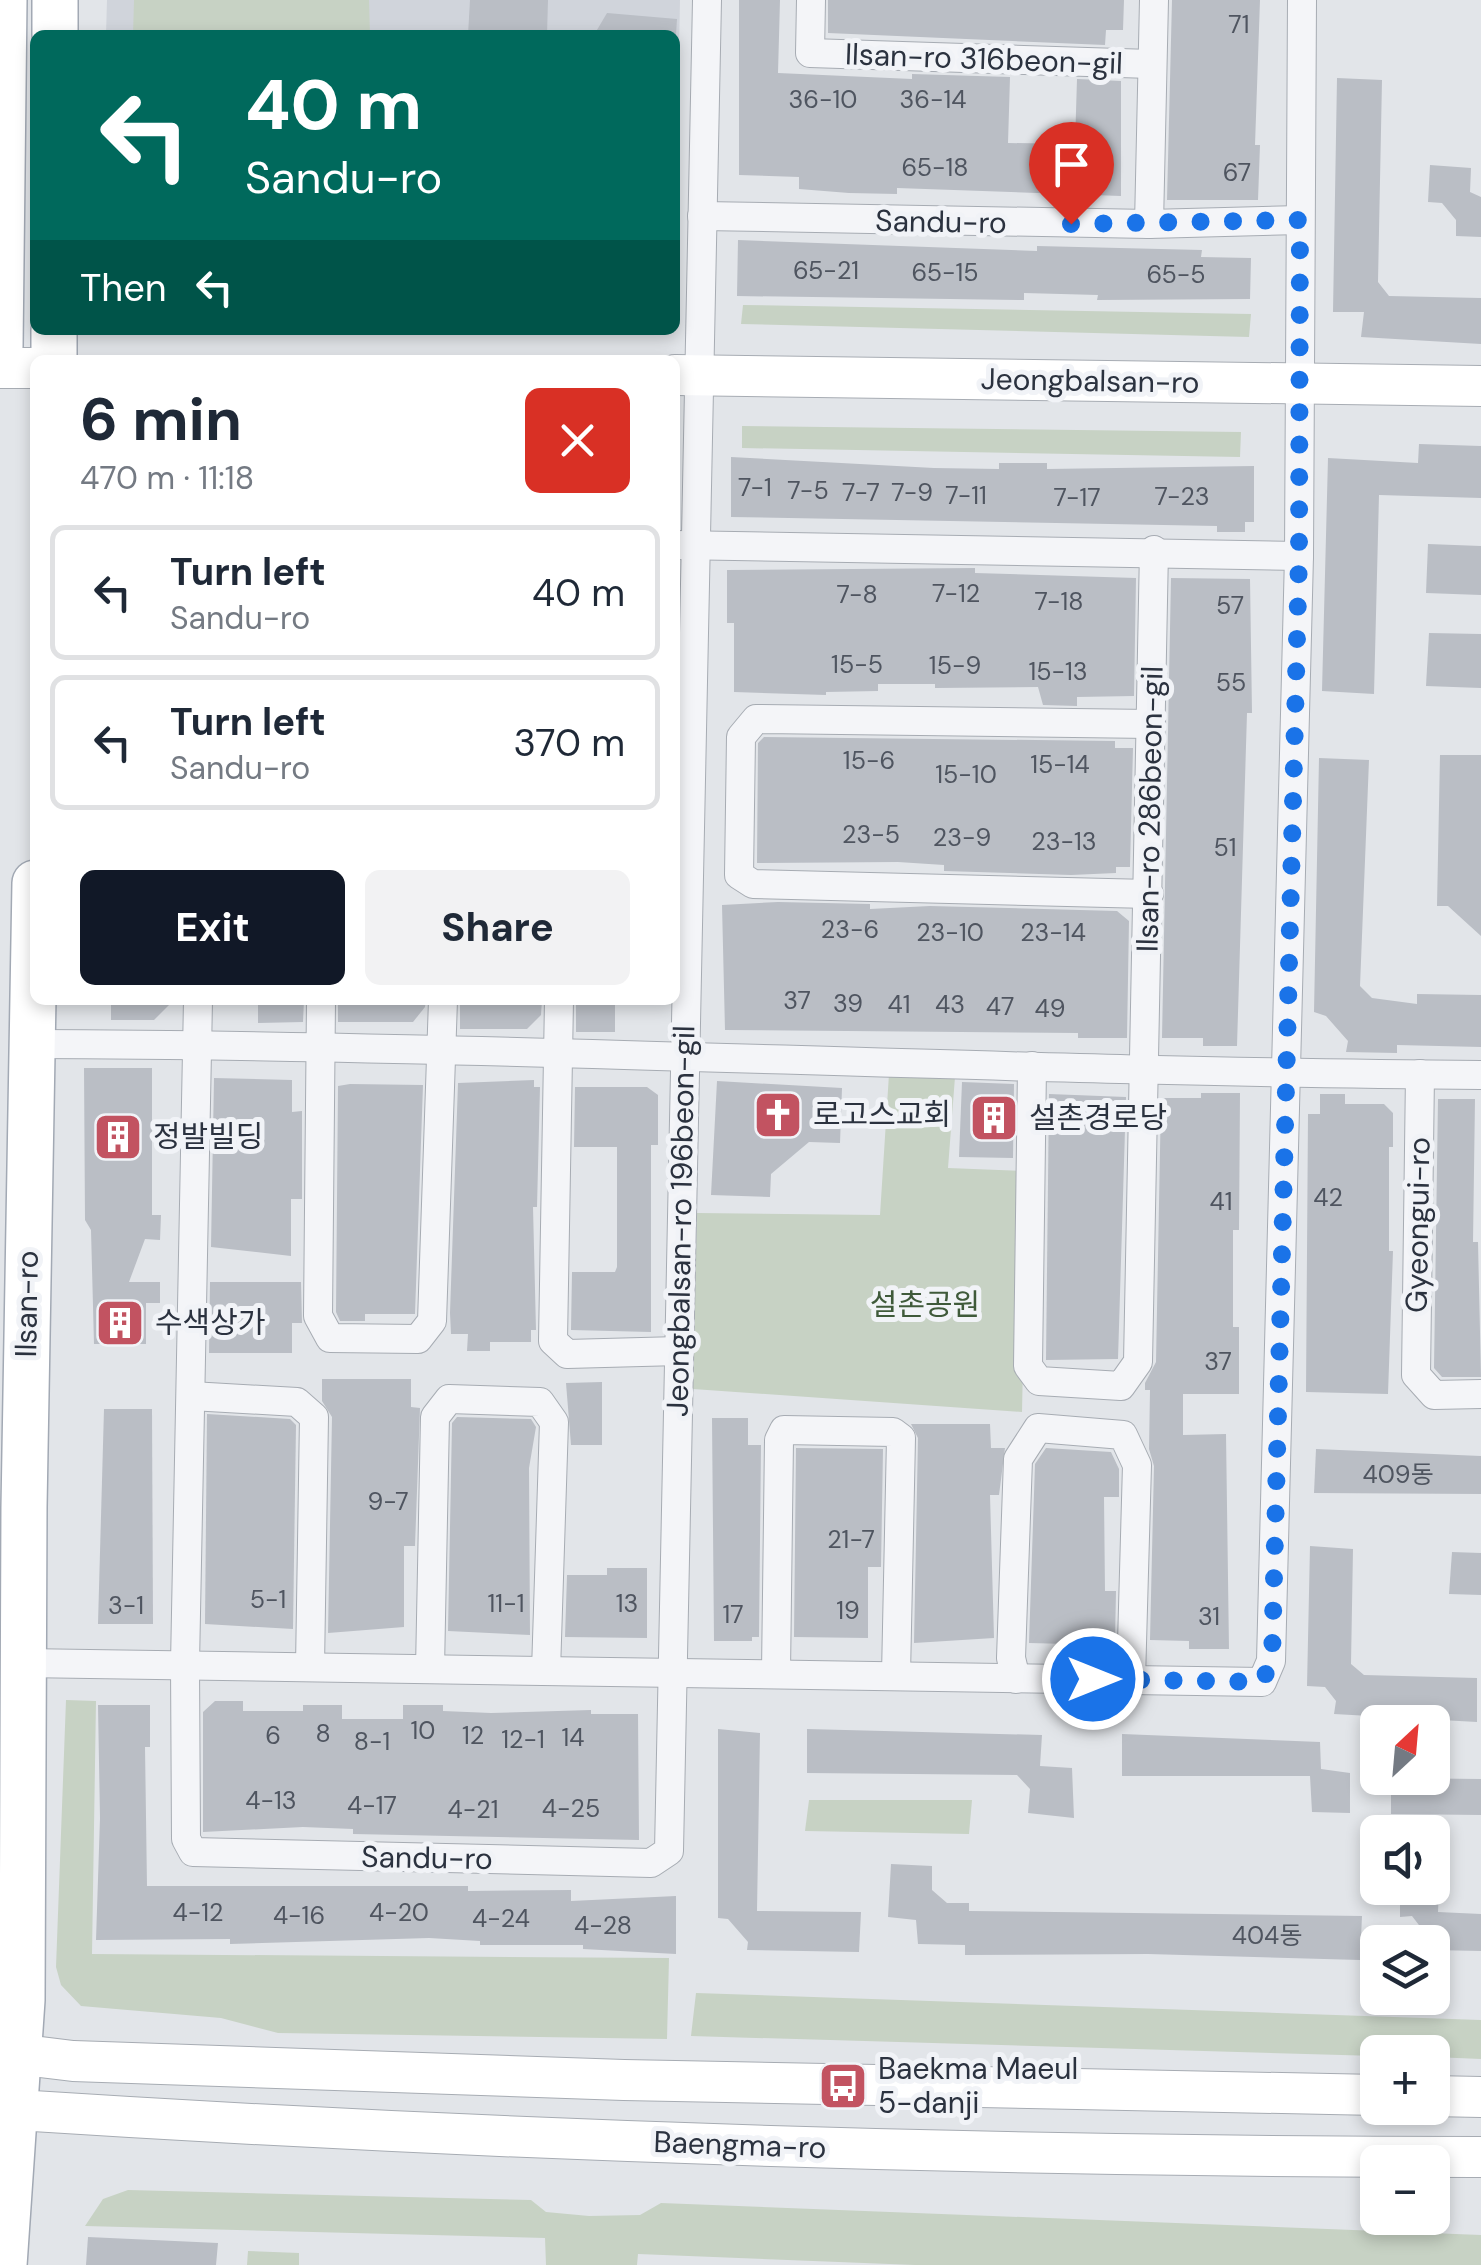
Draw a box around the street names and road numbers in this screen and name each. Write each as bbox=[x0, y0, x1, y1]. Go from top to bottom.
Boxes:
street label: Ilsan-ro 316beon-gil bbox=[844, 34, 1124, 83]
street label: Sandu-ro bbox=[875, 201, 1007, 242]
street label: Jeongbalsan-ro bbox=[980, 359, 1200, 402]
street label: Ilsan-ro 286beon-gil bbox=[1128, 665, 1171, 953]
street label: Jeongbalsan-ro 196beon-gil bbox=[658, 1025, 703, 1417]
street label: Gyeongui-ro bbox=[1396, 1137, 1439, 1313]
street label: Ilsan-ro bbox=[6, 1250, 47, 1358]
street label: Sandu-ro bbox=[361, 1837, 493, 1878]
street label: Baengma-ro bbox=[653, 2122, 827, 2167]

